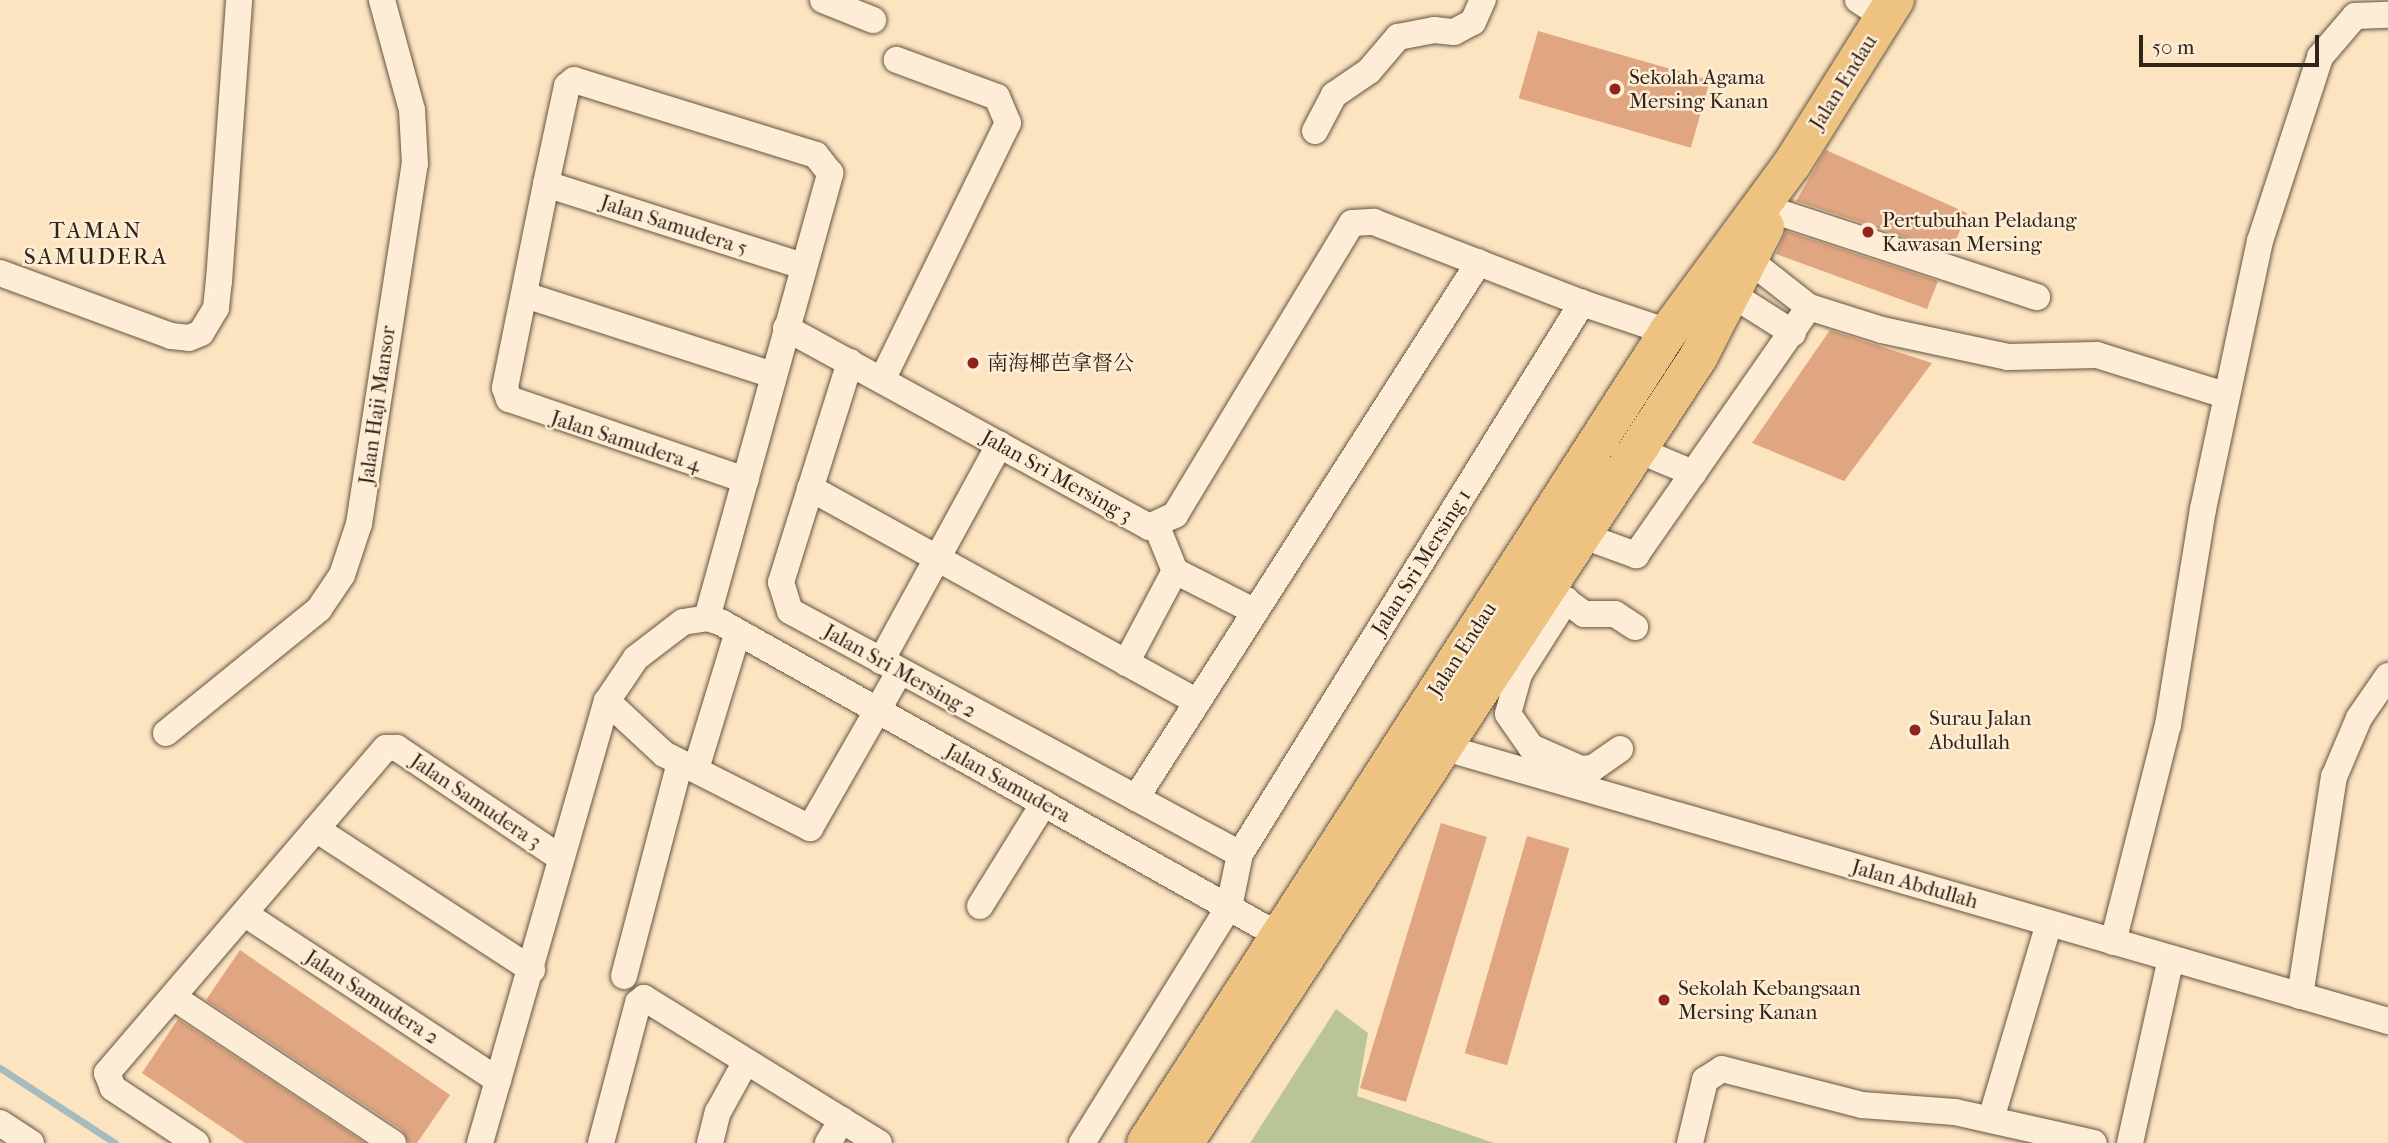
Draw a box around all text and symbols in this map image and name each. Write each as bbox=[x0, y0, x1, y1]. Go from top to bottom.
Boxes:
scale bar bbox=[2143, 21, 2323, 65]
street label: Jalan Endau bbox=[1804, 30, 1882, 134]
text: 50 m bbox=[2152, 35, 2195, 59]
place label: Sekolah Agama Mersing Kanan bbox=[1629, 64, 1768, 114]
marker: Sekolah Agama Mersing Kanan bbox=[1607, 81, 1623, 97]
street label: Jalan Samudera 5 bbox=[597, 189, 751, 261]
place label: Pertubuhan Peladang Kawasan Mersing bbox=[1882, 207, 2076, 257]
district label: TAMAN SAMUDERA bbox=[25, 217, 167, 271]
marker: Pertubuhan Peladang Kawasan Mersing bbox=[1860, 224, 1876, 240]
street label: Jalan Haji Mansor bbox=[353, 324, 401, 486]
place label: 南海椰芭拿督公 bbox=[987, 350, 1134, 376]
marker: 南海椰芭拿督公 bbox=[965, 355, 981, 371]
street label: Jalan Samudera 4 bbox=[548, 405, 704, 477]
street label: Jalan Sri Mersing 3 bbox=[977, 424, 1137, 528]
street label: Jalan Sri Mersing 1 bbox=[1366, 484, 1476, 640]
street label: Jalan Endau bbox=[1422, 597, 1502, 701]
street label: Jalan Sri Mersing 2 bbox=[819, 619, 981, 723]
place label: Surau Jalan Abdullah bbox=[1929, 705, 2031, 755]
marker: Surau Jalan Abdullah bbox=[1907, 722, 1923, 738]
street label: Jalan Samudera bbox=[941, 738, 1075, 828]
street label: Jalan Samudera 3 bbox=[406, 748, 546, 854]
street label: Jalan Abdullah bbox=[1849, 854, 1981, 914]
street label: Jalan Samudera 2 bbox=[300, 944, 444, 1050]
place label: Sekolah Kebangsaan Mersing Kanan bbox=[1678, 975, 1861, 1025]
marker: Sekolah Kebangsaan Mersing Kanan bbox=[1656, 992, 1672, 1008]

